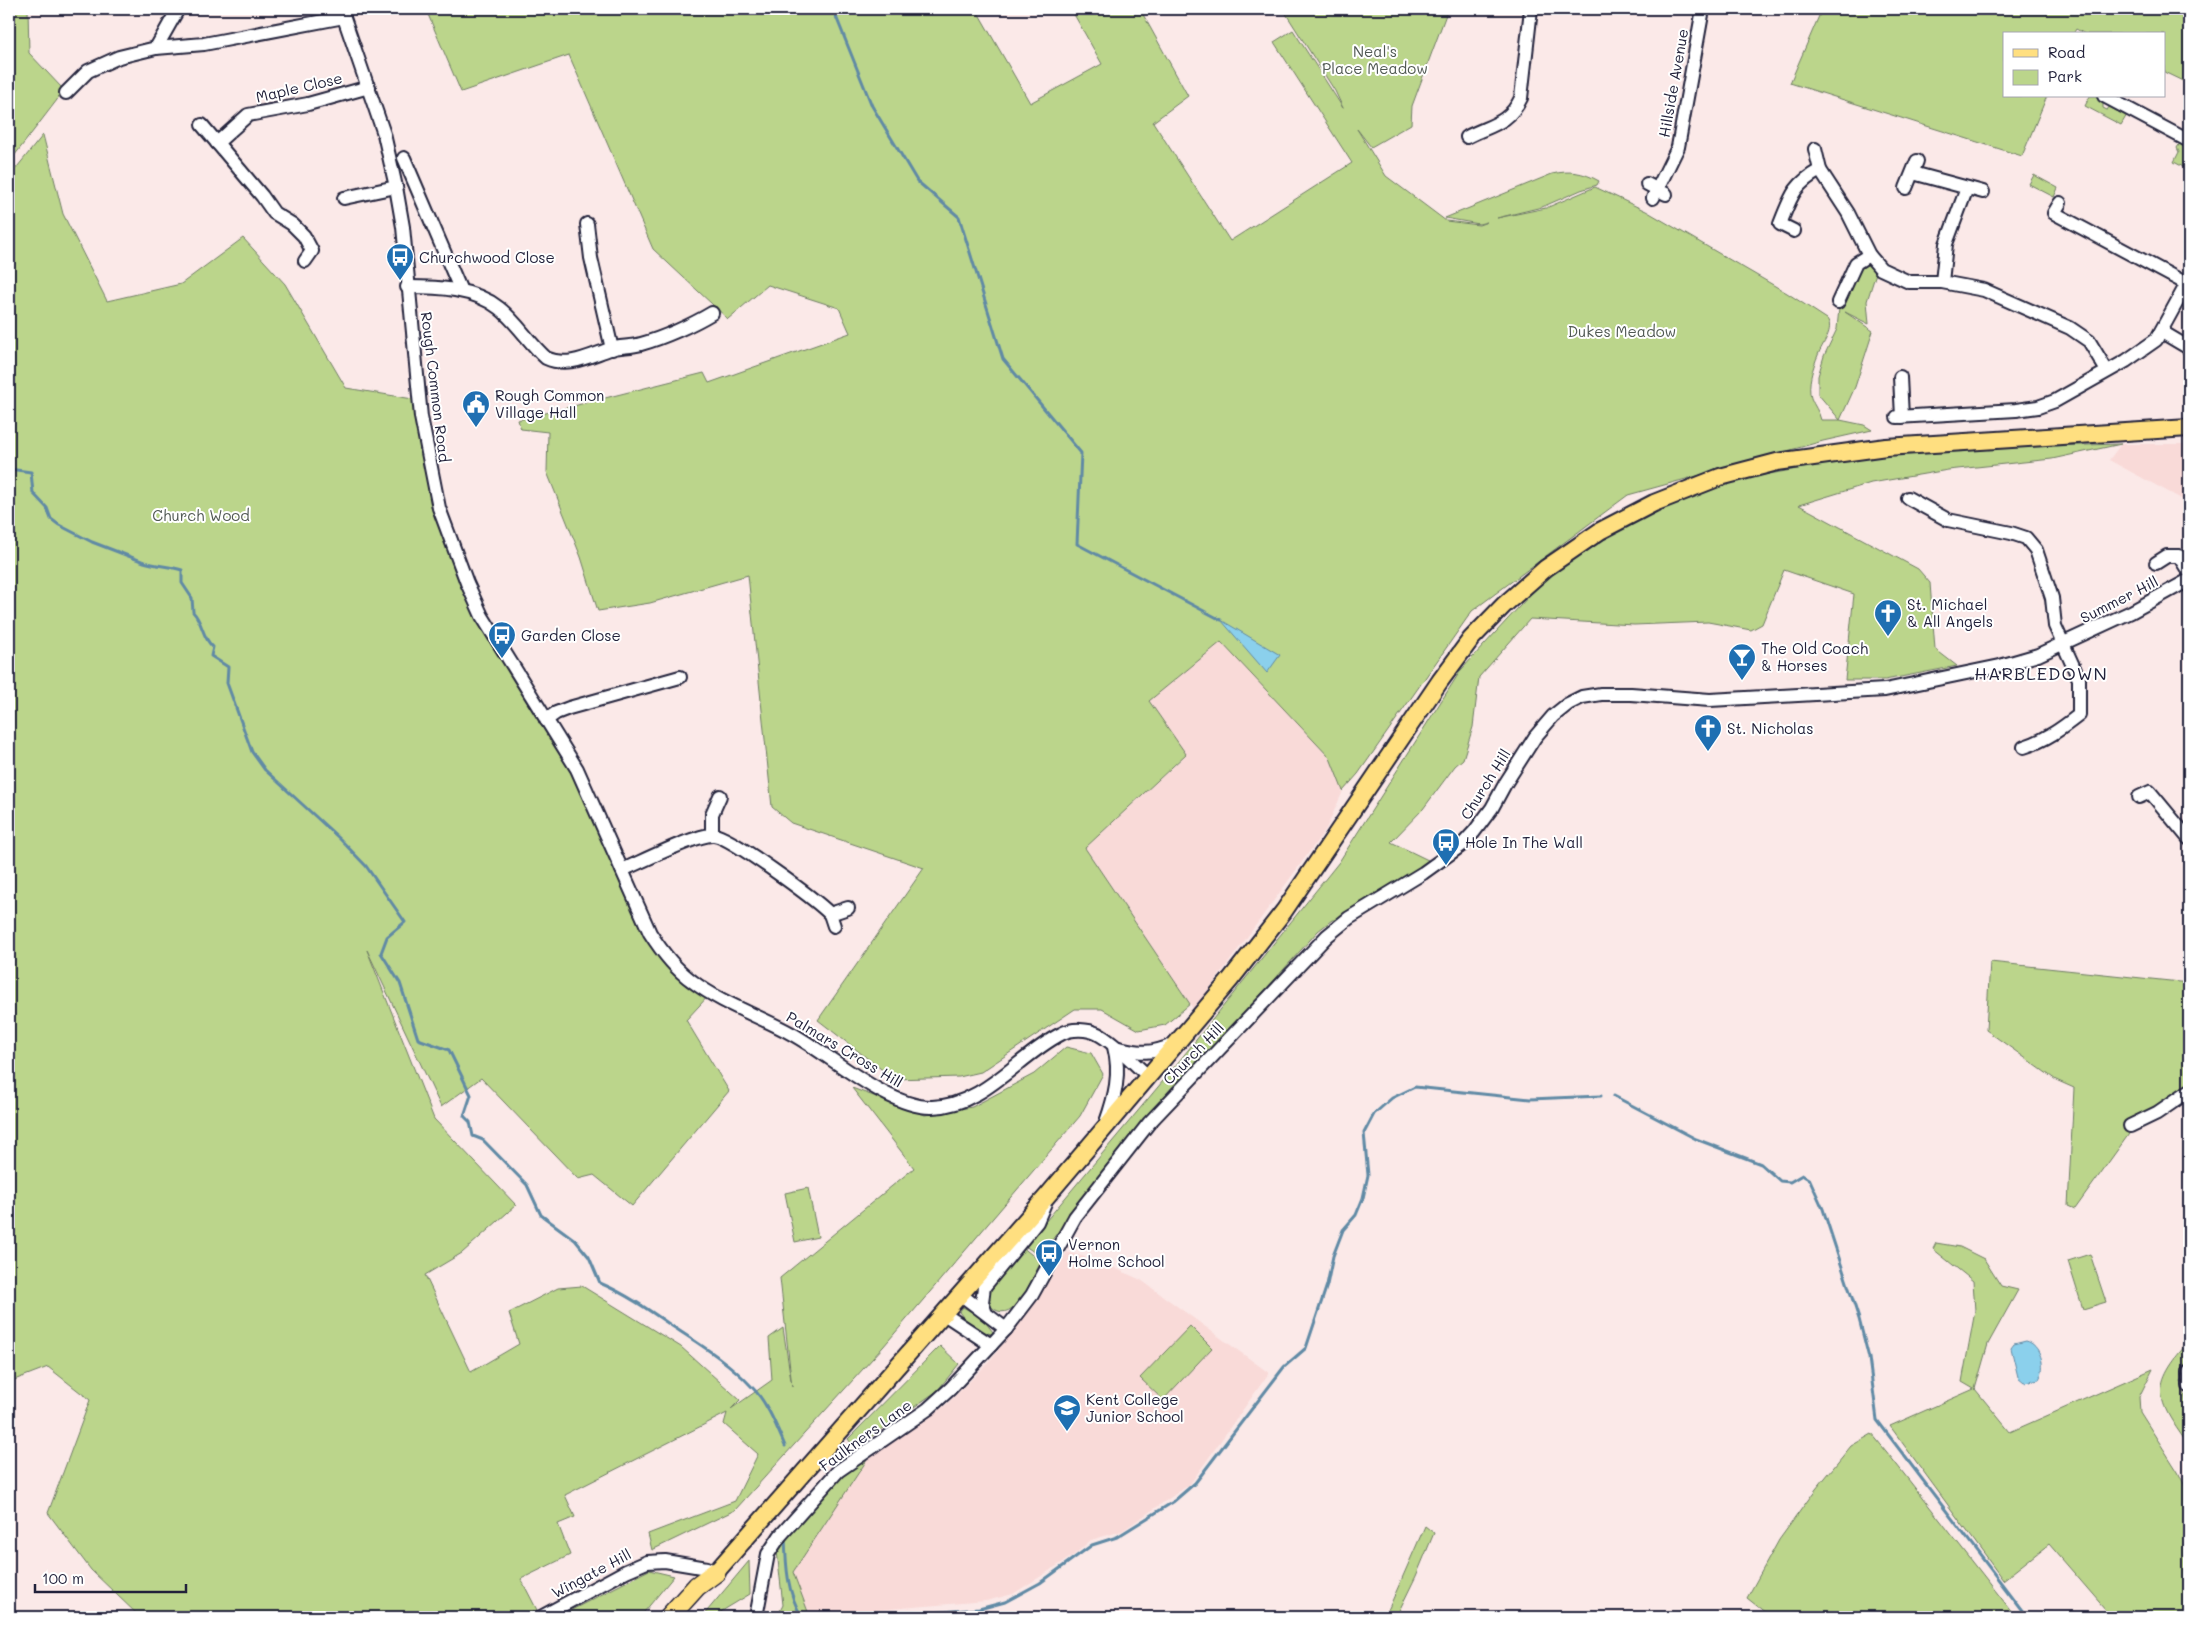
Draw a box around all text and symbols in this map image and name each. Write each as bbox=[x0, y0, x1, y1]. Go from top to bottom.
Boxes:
street label: Hillside Avenue bbox=[1654, 27, 1692, 139]
legend bbox=[2003, 32, 2166, 98]
park label: Neal's Place Meadow bbox=[1322, 41, 1428, 78]
text: Road bbox=[2048, 42, 2085, 62]
text: Park bbox=[2048, 66, 2082, 86]
street label: Maple Close bbox=[254, 67, 344, 107]
bus stop icon: Churchwood Close bbox=[385, 242, 415, 281]
place label: Churchwood Close bbox=[419, 247, 555, 267]
street label: Rough Common Road bbox=[417, 311, 455, 463]
park label: Dukes Meadow bbox=[1568, 321, 1676, 341]
place label: Rough Common Village Hall bbox=[495, 385, 604, 422]
public building icon: Rough Common Village Hall bbox=[461, 389, 491, 428]
park label: Church Wood bbox=[152, 505, 250, 525]
street label: Summer Hill bbox=[2077, 571, 2161, 627]
place label: St. Michael & All Angels bbox=[1907, 594, 1993, 631]
church icon: St. Michael & All Angels bbox=[1873, 598, 1903, 637]
bus stop icon: Garden Close bbox=[487, 620, 517, 659]
place label: Garden Close bbox=[521, 625, 621, 645]
place label: The Old Coach & Horses bbox=[1761, 638, 1868, 675]
bar icon: The Old Coach & Horses bbox=[1727, 642, 1757, 681]
district label: HARBLEDOWN bbox=[1974, 661, 2108, 685]
church icon: St. Nicholas bbox=[1693, 713, 1723, 752]
place label: St. Nicholas bbox=[1727, 718, 1814, 738]
street label: Church Hill bbox=[1455, 745, 1515, 823]
bus stop icon: Hole In The Wall bbox=[1431, 827, 1461, 866]
place label: Hole In The Wall bbox=[1465, 832, 1583, 852]
street label: Palmars Cross Hill bbox=[783, 1006, 907, 1092]
street label: Church Hill bbox=[1158, 1017, 1228, 1089]
place label: Vernon Holme School bbox=[1068, 1234, 1165, 1271]
bus stop icon: Vernon Holme School bbox=[1034, 1238, 1064, 1277]
place label: Kent College Junior School bbox=[1086, 1389, 1184, 1426]
school or university icon: Kent College Junior School bbox=[1052, 1393, 1082, 1432]
street label: Faulkners Lane bbox=[815, 1395, 915, 1475]
street label: Wingate Hill bbox=[548, 1544, 634, 1602]
scale bar bbox=[35, 1561, 186, 1593]
text: 100 m bbox=[42, 1568, 84, 1588]

